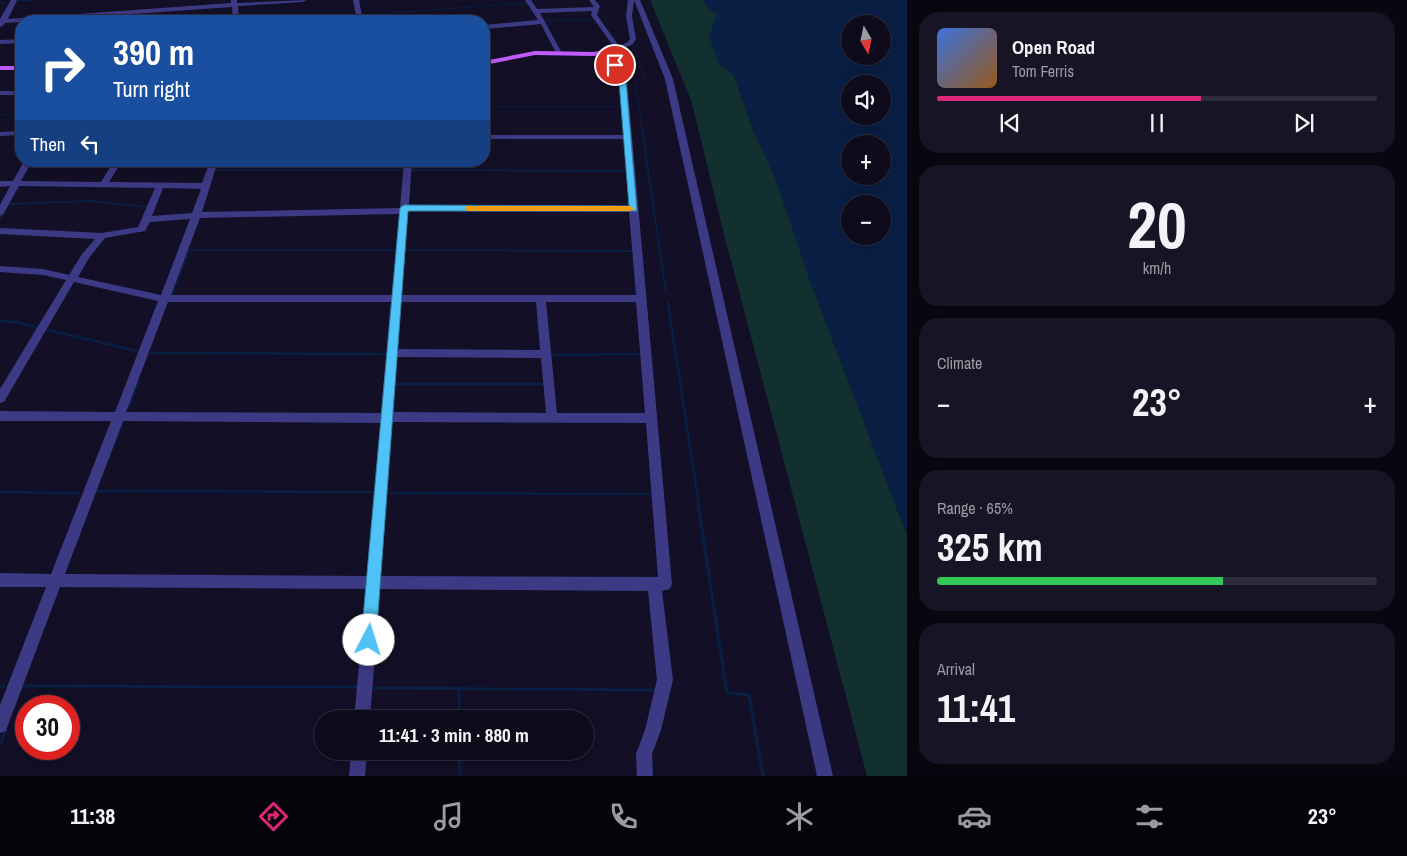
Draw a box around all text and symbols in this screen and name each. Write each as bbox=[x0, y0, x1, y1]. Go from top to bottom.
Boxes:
north arrow bbox=[841, 15, 891, 65]
map controls bbox=[841, 15, 891, 245]
text: 390 m bbox=[113, 29, 194, 76]
text: Open Road bbox=[1012, 34, 1095, 60]
icon: right bbox=[30, 35, 95, 100]
pin bbox=[594, 44, 636, 86]
icon: arrive bbox=[601, 51, 629, 79]
text: Tom Ferris bbox=[1012, 60, 1074, 82]
text: Turn right bbox=[113, 74, 190, 104]
button: sound bbox=[841, 75, 891, 125]
icon: previous bbox=[996, 109, 1024, 137]
icon: pause bbox=[1143, 109, 1171, 137]
icon: next bbox=[1290, 109, 1318, 137]
icon: left bbox=[76, 130, 104, 158]
text: Then bbox=[30, 131, 66, 157]
button: + bbox=[841, 135, 891, 185]
text: 20 bbox=[1127, 181, 1187, 268]
button: − bbox=[841, 195, 891, 245]
text: km/h bbox=[1143, 257, 1171, 279]
text: Climate bbox=[937, 352, 982, 374]
text: 23° bbox=[1132, 377, 1182, 428]
text: − bbox=[937, 384, 950, 422]
text: + bbox=[1364, 384, 1377, 422]
text: Range · 65% bbox=[937, 497, 1013, 519]
text: 325 km bbox=[937, 522, 1043, 573]
position arrow bbox=[342, 613, 394, 665]
text: Arrival bbox=[937, 658, 975, 680]
text: 11:41 bbox=[937, 683, 1015, 734]
speed limit sign: 30 bbox=[15, 695, 80, 760]
text: 11:41 · 3 min · 880 m bbox=[379, 722, 529, 748]
icon: directions bbox=[256, 799, 291, 834]
icon: music bbox=[431, 799, 466, 834]
icon: phone bbox=[606, 799, 641, 834]
icon: climate bbox=[782, 799, 817, 834]
icon: car bbox=[957, 799, 992, 834]
icon: filters bbox=[1132, 799, 1167, 834]
text: 11:38 bbox=[70, 801, 115, 831]
text: 23° bbox=[1308, 801, 1337, 831]

